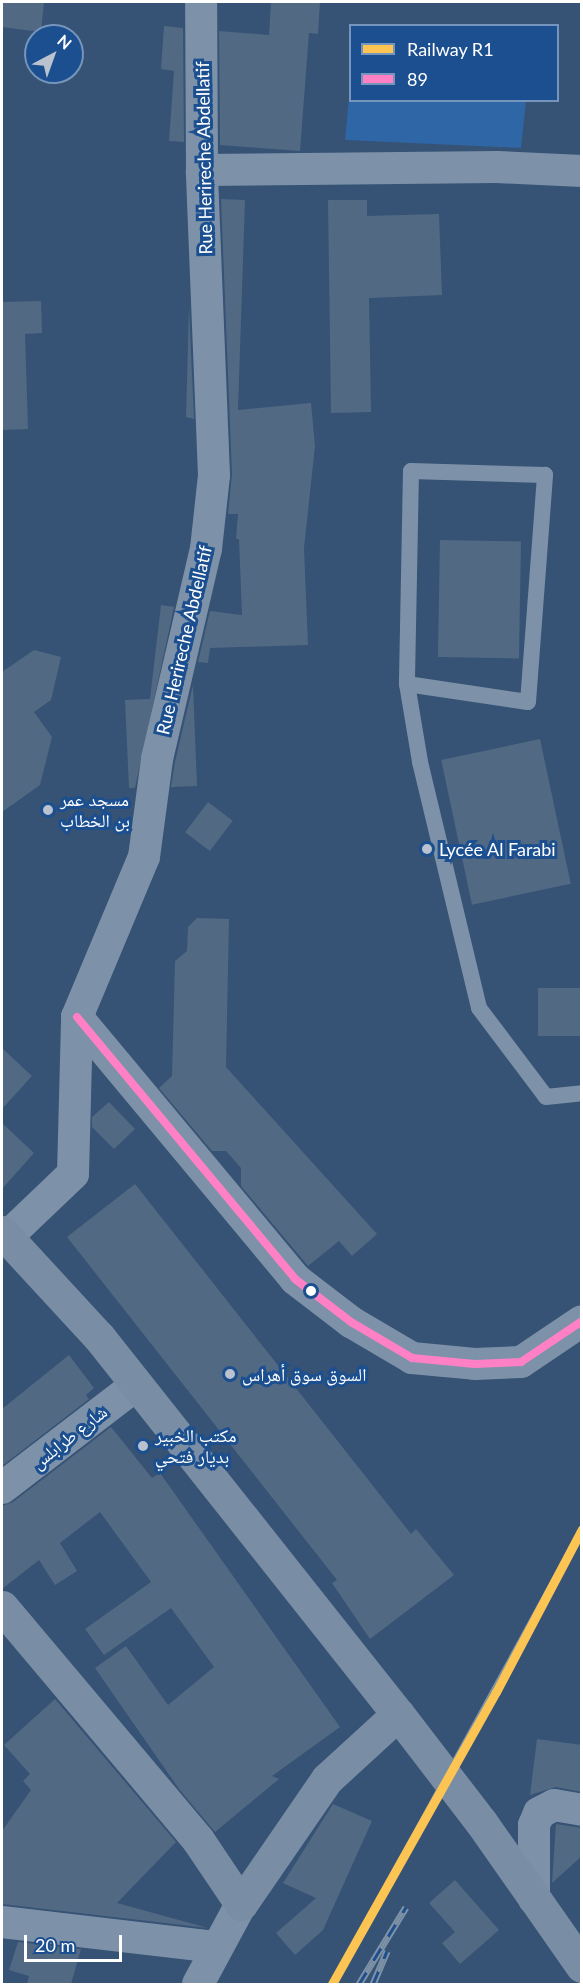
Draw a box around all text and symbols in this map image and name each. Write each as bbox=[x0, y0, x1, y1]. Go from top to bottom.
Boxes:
north arrow bbox=[24, 24, 84, 84]
legend bbox=[349, 24, 559, 102]
text: N bbox=[54, 30, 76, 53]
text: Railway R1 bbox=[407, 38, 494, 60]
street label: Rue Herireche Abdellatif bbox=[192, 61, 216, 255]
text: 89 bbox=[407, 68, 428, 90]
street label: Rue Herireche Abdellatif bbox=[152, 543, 216, 737]
place label: مسجد عمر بن الخطاب bbox=[60, 789, 130, 832]
marker: مسجد عمر بن الخطاب bbox=[41, 803, 55, 817]
place label: Lycée Al Farabi bbox=[439, 838, 556, 860]
marker: Lycée Al Farabi bbox=[420, 842, 434, 856]
unlabelled marker bbox=[305, 1285, 317, 1297]
place label: السوق سوق أهراس bbox=[242, 1363, 366, 1385]
marker: السوق سوق أهراس bbox=[223, 1367, 237, 1381]
street label: شارع طرابلس bbox=[27, 1401, 111, 1473]
place label: مكتب الخبير بديار فتحي bbox=[155, 1425, 236, 1468]
marker: مكتب الخبير بديار فتحي bbox=[136, 1439, 150, 1453]
scale bar bbox=[27, 1923, 124, 1961]
text: 20 m bbox=[35, 1934, 75, 1956]

